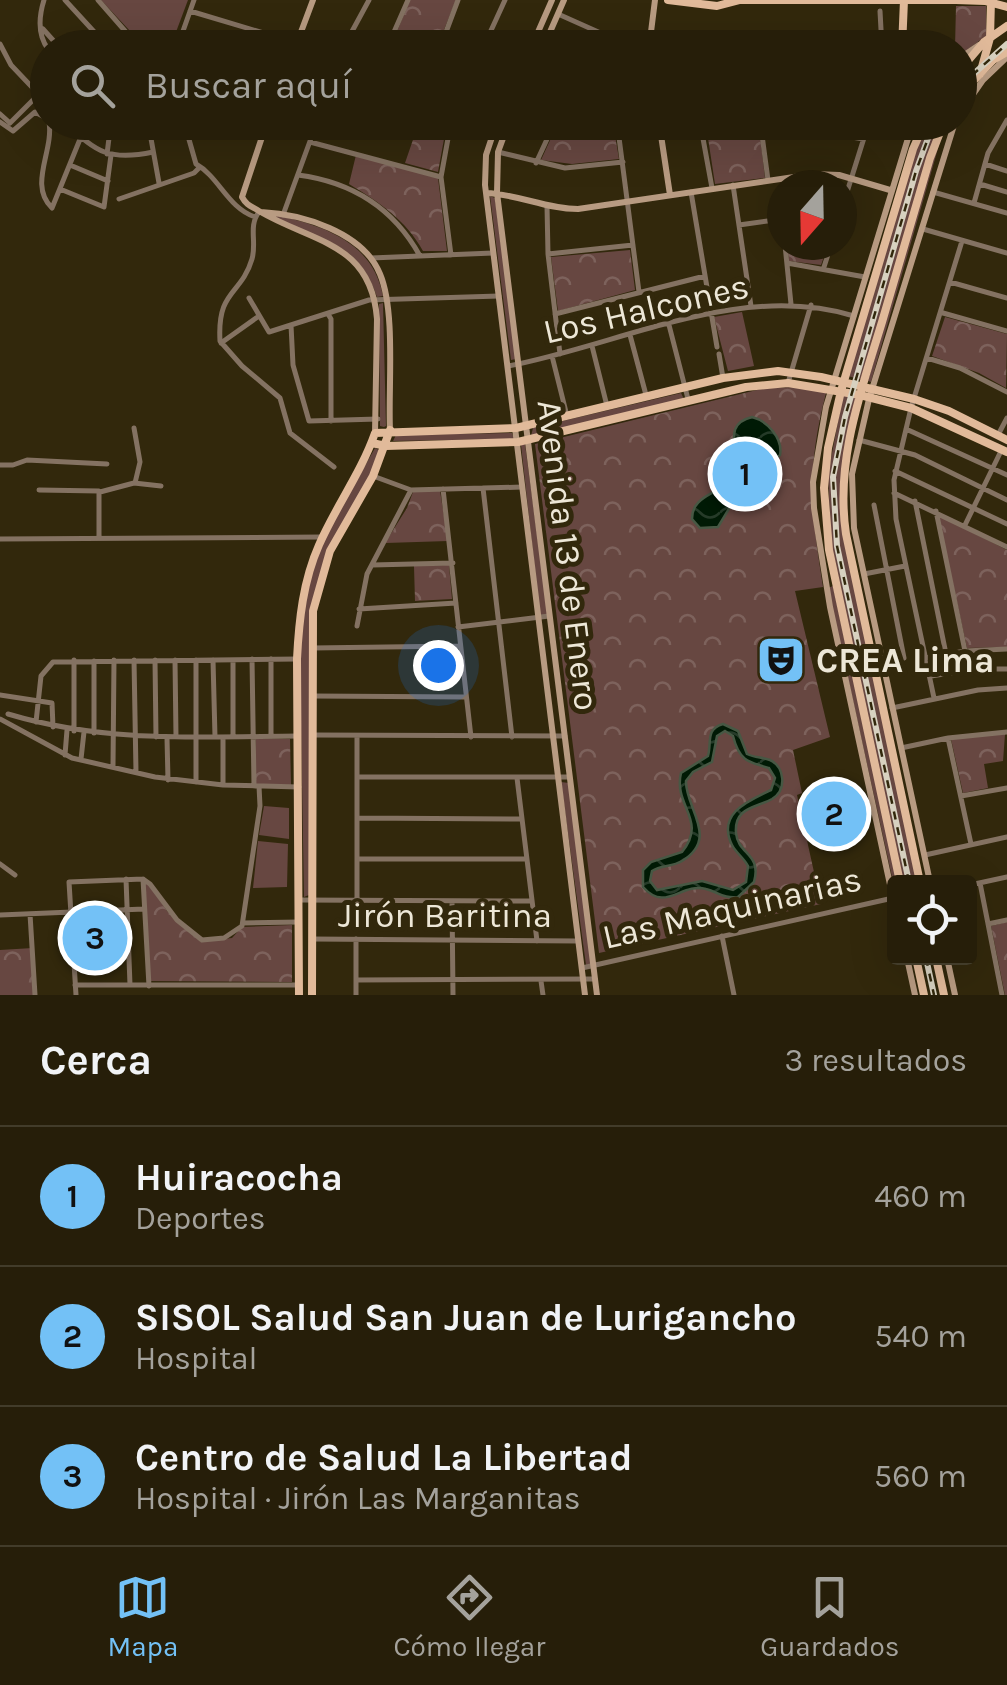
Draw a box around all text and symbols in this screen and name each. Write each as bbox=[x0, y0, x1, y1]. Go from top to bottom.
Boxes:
search box bbox=[30, 30, 977, 140]
icon: search bbox=[65, 58, 120, 113]
text: Buscar aquí bbox=[145, 63, 352, 108]
north arrow bbox=[767, 170, 857, 260]
street label: Los Halcones bbox=[539, 265, 753, 353]
street label: Avenida 13 de Enero bbox=[529, 397, 607, 713]
pin: 1 bbox=[712, 436, 778, 512]
theatre icon: CREA Lima bbox=[755, 634, 807, 686]
your location bbox=[413, 640, 464, 691]
place label: CREA Lima bbox=[816, 640, 994, 681]
pin: 2 bbox=[802, 776, 866, 852]
street label: Las Maquinarias bbox=[599, 858, 865, 958]
map controls bbox=[887, 875, 977, 965]
button: locate bbox=[887, 875, 977, 965]
street label: Jirón Baritina bbox=[338, 895, 552, 936]
pin: 3 bbox=[62, 900, 128, 976]
text: Cerca bbox=[40, 1035, 152, 1085]
text: 3 resultados bbox=[784, 1042, 967, 1079]
text: Huiracocha bbox=[135, 1155, 343, 1200]
text: 1 bbox=[67, 1178, 78, 1215]
text: 460 m bbox=[874, 1178, 967, 1215]
text: Deportes bbox=[135, 1200, 266, 1237]
text: SISOL Salud San Juan de Lurigancho bbox=[135, 1295, 796, 1340]
text: 2 bbox=[63, 1318, 82, 1355]
text: 540 m bbox=[875, 1318, 967, 1355]
text: Hospital bbox=[135, 1340, 258, 1377]
text: Centro de Salud La Libertad bbox=[135, 1435, 633, 1480]
text: 3 bbox=[63, 1458, 82, 1495]
text: 560 m bbox=[874, 1458, 967, 1495]
text: Hospital · Jirón Las Marganitas bbox=[135, 1480, 581, 1517]
tab: Mapa bbox=[107, 1570, 178, 1663]
tab: Cómo llegar bbox=[393, 1570, 545, 1663]
tab: Guardados bbox=[760, 1570, 900, 1663]

